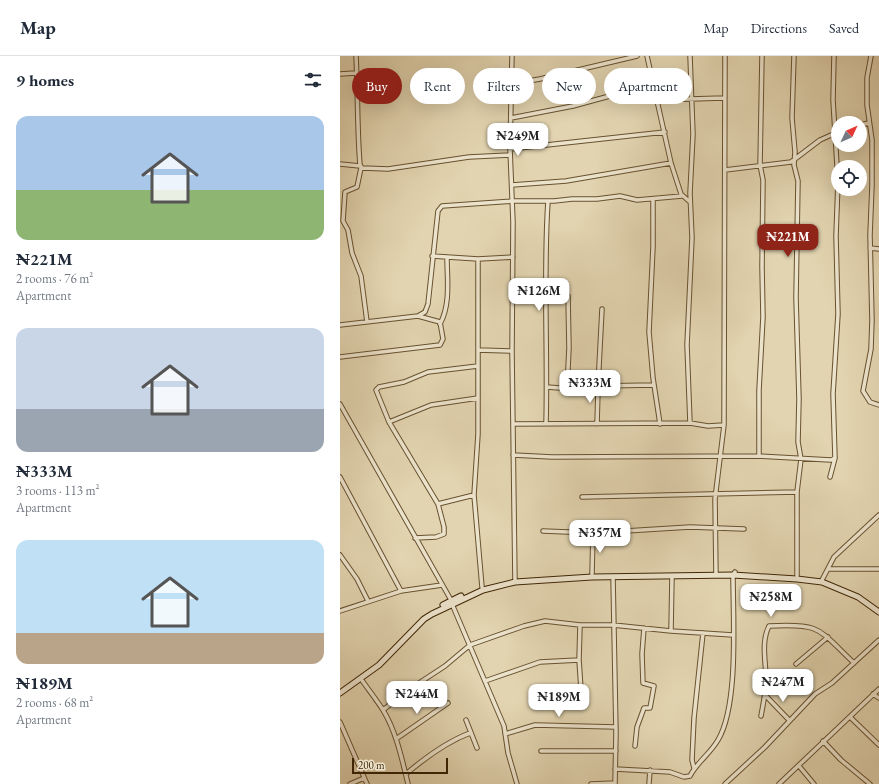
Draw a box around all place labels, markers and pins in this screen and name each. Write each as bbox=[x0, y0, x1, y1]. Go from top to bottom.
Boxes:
pin: ₦249M bbox=[490, 123, 546, 157]
pin: ₦221M bbox=[760, 224, 816, 258]
pin: ₦126M bbox=[511, 278, 567, 312]
pin: ₦333M bbox=[562, 370, 618, 404]
pin: ₦357M bbox=[572, 520, 628, 554]
pin: ₦258M bbox=[743, 584, 799, 618]
pin: ₦247M bbox=[755, 669, 811, 703]
pin: ₦244M bbox=[389, 681, 445, 715]
pin: ₦189M bbox=[531, 684, 587, 718]

